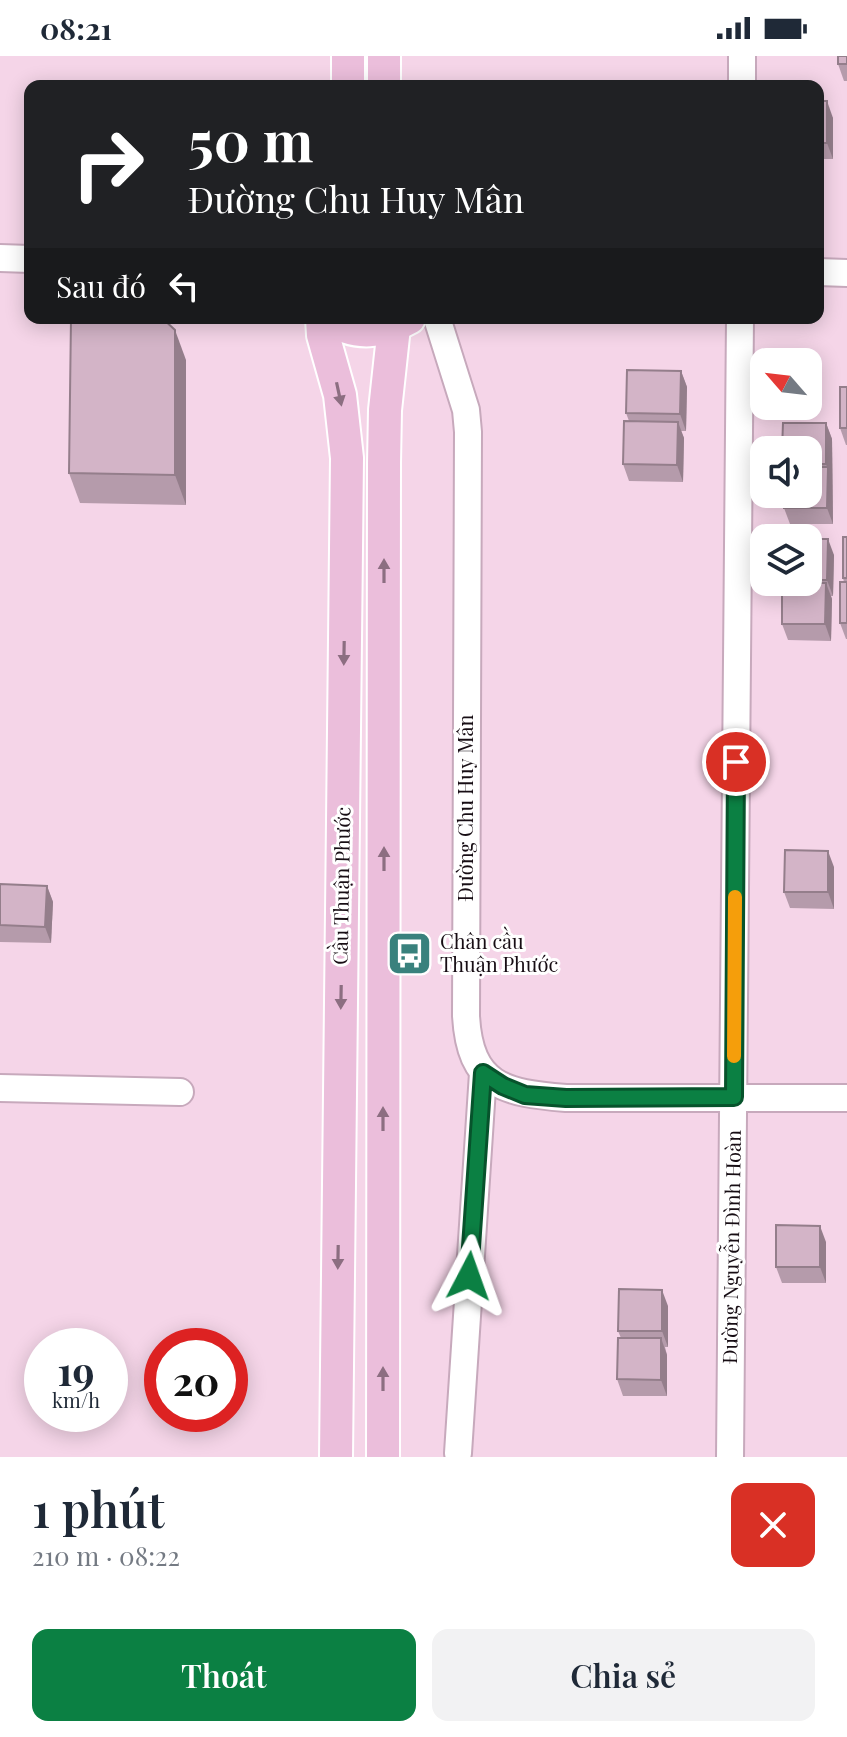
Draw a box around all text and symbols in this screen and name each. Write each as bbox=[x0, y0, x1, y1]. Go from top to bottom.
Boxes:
text: 08:21 bbox=[40, 8, 112, 48]
text: 50 m bbox=[188, 102, 314, 177]
icon: right bbox=[56, 112, 160, 216]
text: Đường Chu Huy Mân bbox=[188, 174, 524, 222]
icon: left bbox=[162, 264, 206, 308]
text: Sau đó bbox=[56, 266, 146, 306]
north arrow bbox=[750, 348, 822, 420]
map controls bbox=[750, 348, 822, 596]
one-way arrow bbox=[333, 382, 346, 407]
button: sound bbox=[750, 436, 822, 508]
button: layers bbox=[750, 524, 822, 596]
one-way arrow bbox=[378, 558, 390, 583]
one-way arrow bbox=[338, 641, 351, 666]
street label: Đường Chu Huy Mân bbox=[451, 715, 478, 901]
pin bbox=[702, 728, 770, 796]
icon: arrive bbox=[714, 740, 758, 784]
street label: Cầu Thuận Phước bbox=[325, 806, 355, 965]
one-way arrow bbox=[378, 846, 390, 871]
place label: Chân cầu Thuận Phước bbox=[440, 926, 558, 977]
bus stop icon: Chân cầu Thuận Phước bbox=[385, 929, 433, 977]
one-way arrow bbox=[335, 985, 347, 1010]
one-way arrow bbox=[377, 1106, 389, 1131]
street label: Đường Nguyễn Đình Hoàn bbox=[715, 1130, 746, 1364]
position arrow bbox=[427, 1234, 511, 1318]
one-way arrow bbox=[332, 1245, 344, 1270]
speed limit sign: 20 bbox=[144, 1328, 248, 1432]
text: 19 bbox=[57, 1343, 95, 1396]
one-way arrow bbox=[377, 1366, 389, 1391]
text: km/h bbox=[52, 1386, 100, 1413]
text: 1 phút bbox=[32, 1476, 165, 1540]
button: close bbox=[731, 1483, 815, 1567]
text: 210 m · 08:22 bbox=[32, 1538, 180, 1573]
button: Thoát bbox=[32, 1629, 416, 1721]
button: Chia sẻ bbox=[432, 1629, 815, 1721]

